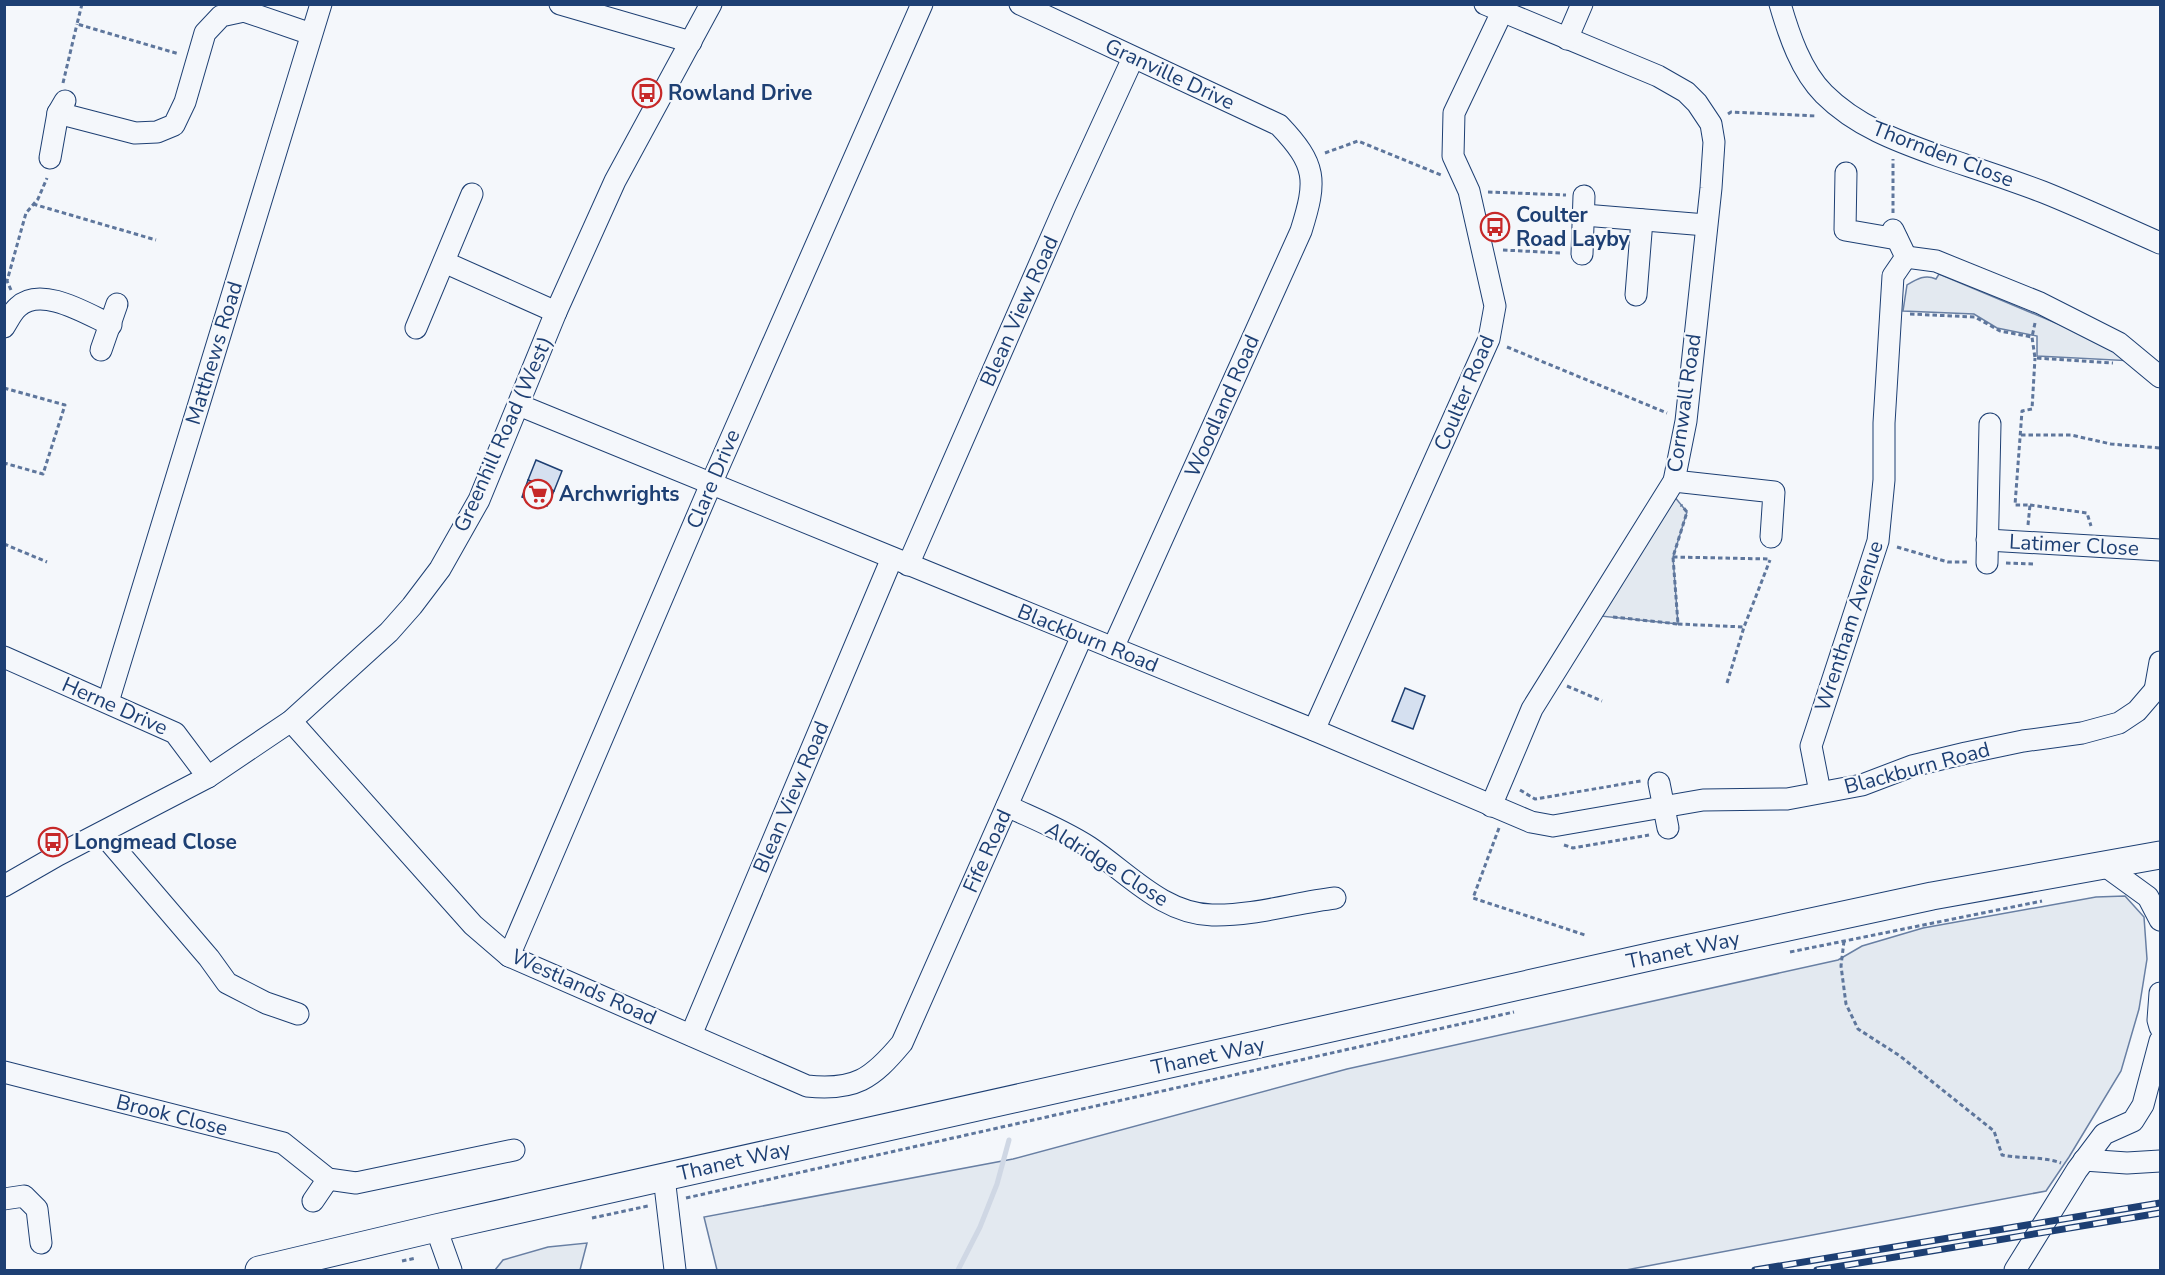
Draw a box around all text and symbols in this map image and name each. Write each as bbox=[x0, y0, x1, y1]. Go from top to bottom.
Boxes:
street label: Granville Drive bbox=[1101, 32, 1239, 116]
bus stop icon: Rowland Drive bbox=[631, 77, 663, 109]
place label: Rowland Drive bbox=[668, 79, 813, 107]
street label: Thornden Close bbox=[1868, 114, 2018, 194]
place label: Coulter Road Layby bbox=[1516, 201, 1631, 253]
bus stop icon: Coulter Road Layby bbox=[1479, 211, 1511, 243]
street label: Blean View Road bbox=[973, 231, 1065, 391]
street label: Matthews Road bbox=[179, 278, 249, 428]
street label: Woodland Road bbox=[1178, 330, 1266, 482]
street label: Coulter Road bbox=[1427, 331, 1501, 455]
street label: Greenhill Road (West) bbox=[447, 332, 559, 536]
street label: Cornwall Road bbox=[1660, 332, 1708, 474]
street label: Clare Drive bbox=[680, 425, 746, 533]
supermarket icon: Archwrights bbox=[522, 478, 554, 510]
place label: Archwrights bbox=[559, 480, 680, 508]
street label: Latimer Close bbox=[2008, 528, 2140, 562]
street label: Wrentham Avenue bbox=[1808, 537, 1890, 715]
street label: Blackburn Road bbox=[1013, 597, 1163, 679]
street label: Herne Drive bbox=[58, 670, 172, 742]
street label: Blean View Road bbox=[746, 717, 836, 877]
street label: Blackburn Road bbox=[1841, 735, 1993, 801]
street label: Fife Road bbox=[956, 805, 1018, 897]
street label: Aldridge Close bbox=[1040, 815, 1174, 913]
bus stop icon: Longmead Close bbox=[37, 826, 69, 858]
place label: Longmead Close bbox=[74, 828, 237, 856]
street label: Thanet Way bbox=[1624, 924, 1742, 976]
street label: Westlands Road bbox=[507, 942, 661, 1032]
street label: Thanet Way bbox=[1149, 1030, 1267, 1082]
street label: Brook Close bbox=[113, 1088, 231, 1142]
street label: Thanet Way bbox=[675, 1134, 794, 1188]

